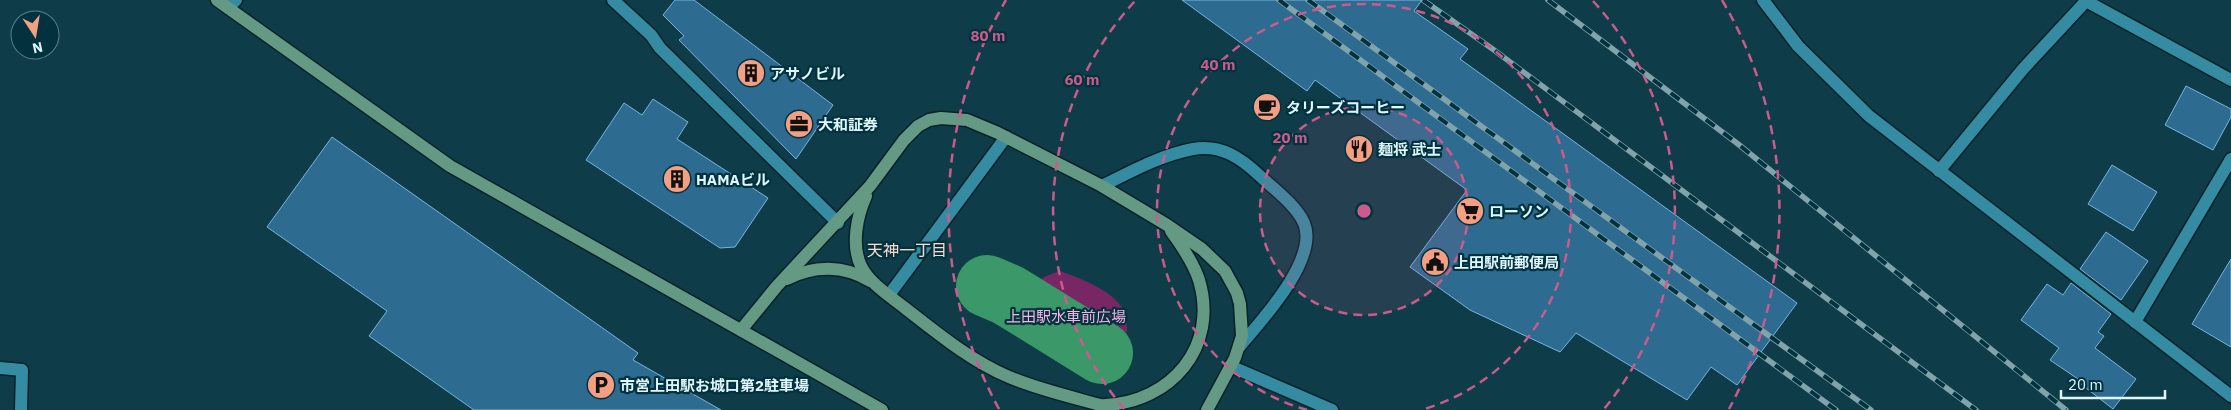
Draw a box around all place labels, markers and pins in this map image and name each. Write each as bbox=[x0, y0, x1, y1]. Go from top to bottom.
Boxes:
building icon: アサノビル bbox=[736, 58, 766, 88]
place label: アサノビル bbox=[770, 64, 845, 83]
cafe icon: タリーズコーヒー bbox=[1252, 92, 1282, 122]
place label: タリーズコーヒー bbox=[1286, 98, 1405, 117]
office icon: 大和証券 bbox=[784, 109, 814, 139]
place label: 大和証券 bbox=[818, 115, 878, 134]
restaurant icon: 麺将 武士 bbox=[1344, 134, 1374, 164]
place label: 麺将 武士 bbox=[1378, 140, 1442, 159]
building icon: HAMAビル bbox=[662, 164, 692, 194]
place label: HAMAビル bbox=[696, 170, 770, 189]
supermarket icon: ローソン bbox=[1455, 196, 1485, 226]
centre of rings bbox=[1355, 202, 1373, 220]
place label: ローソン bbox=[1489, 202, 1549, 221]
public building icon: 上田駅前郵便局 bbox=[1420, 247, 1450, 277]
place label: 上田駅前郵便局 bbox=[1454, 253, 1559, 272]
parking icon: 市営上田駅お城口第2駐車場 bbox=[586, 370, 616, 400]
place label: 市営上田駅お城口第2駐車場 bbox=[620, 376, 809, 395]

